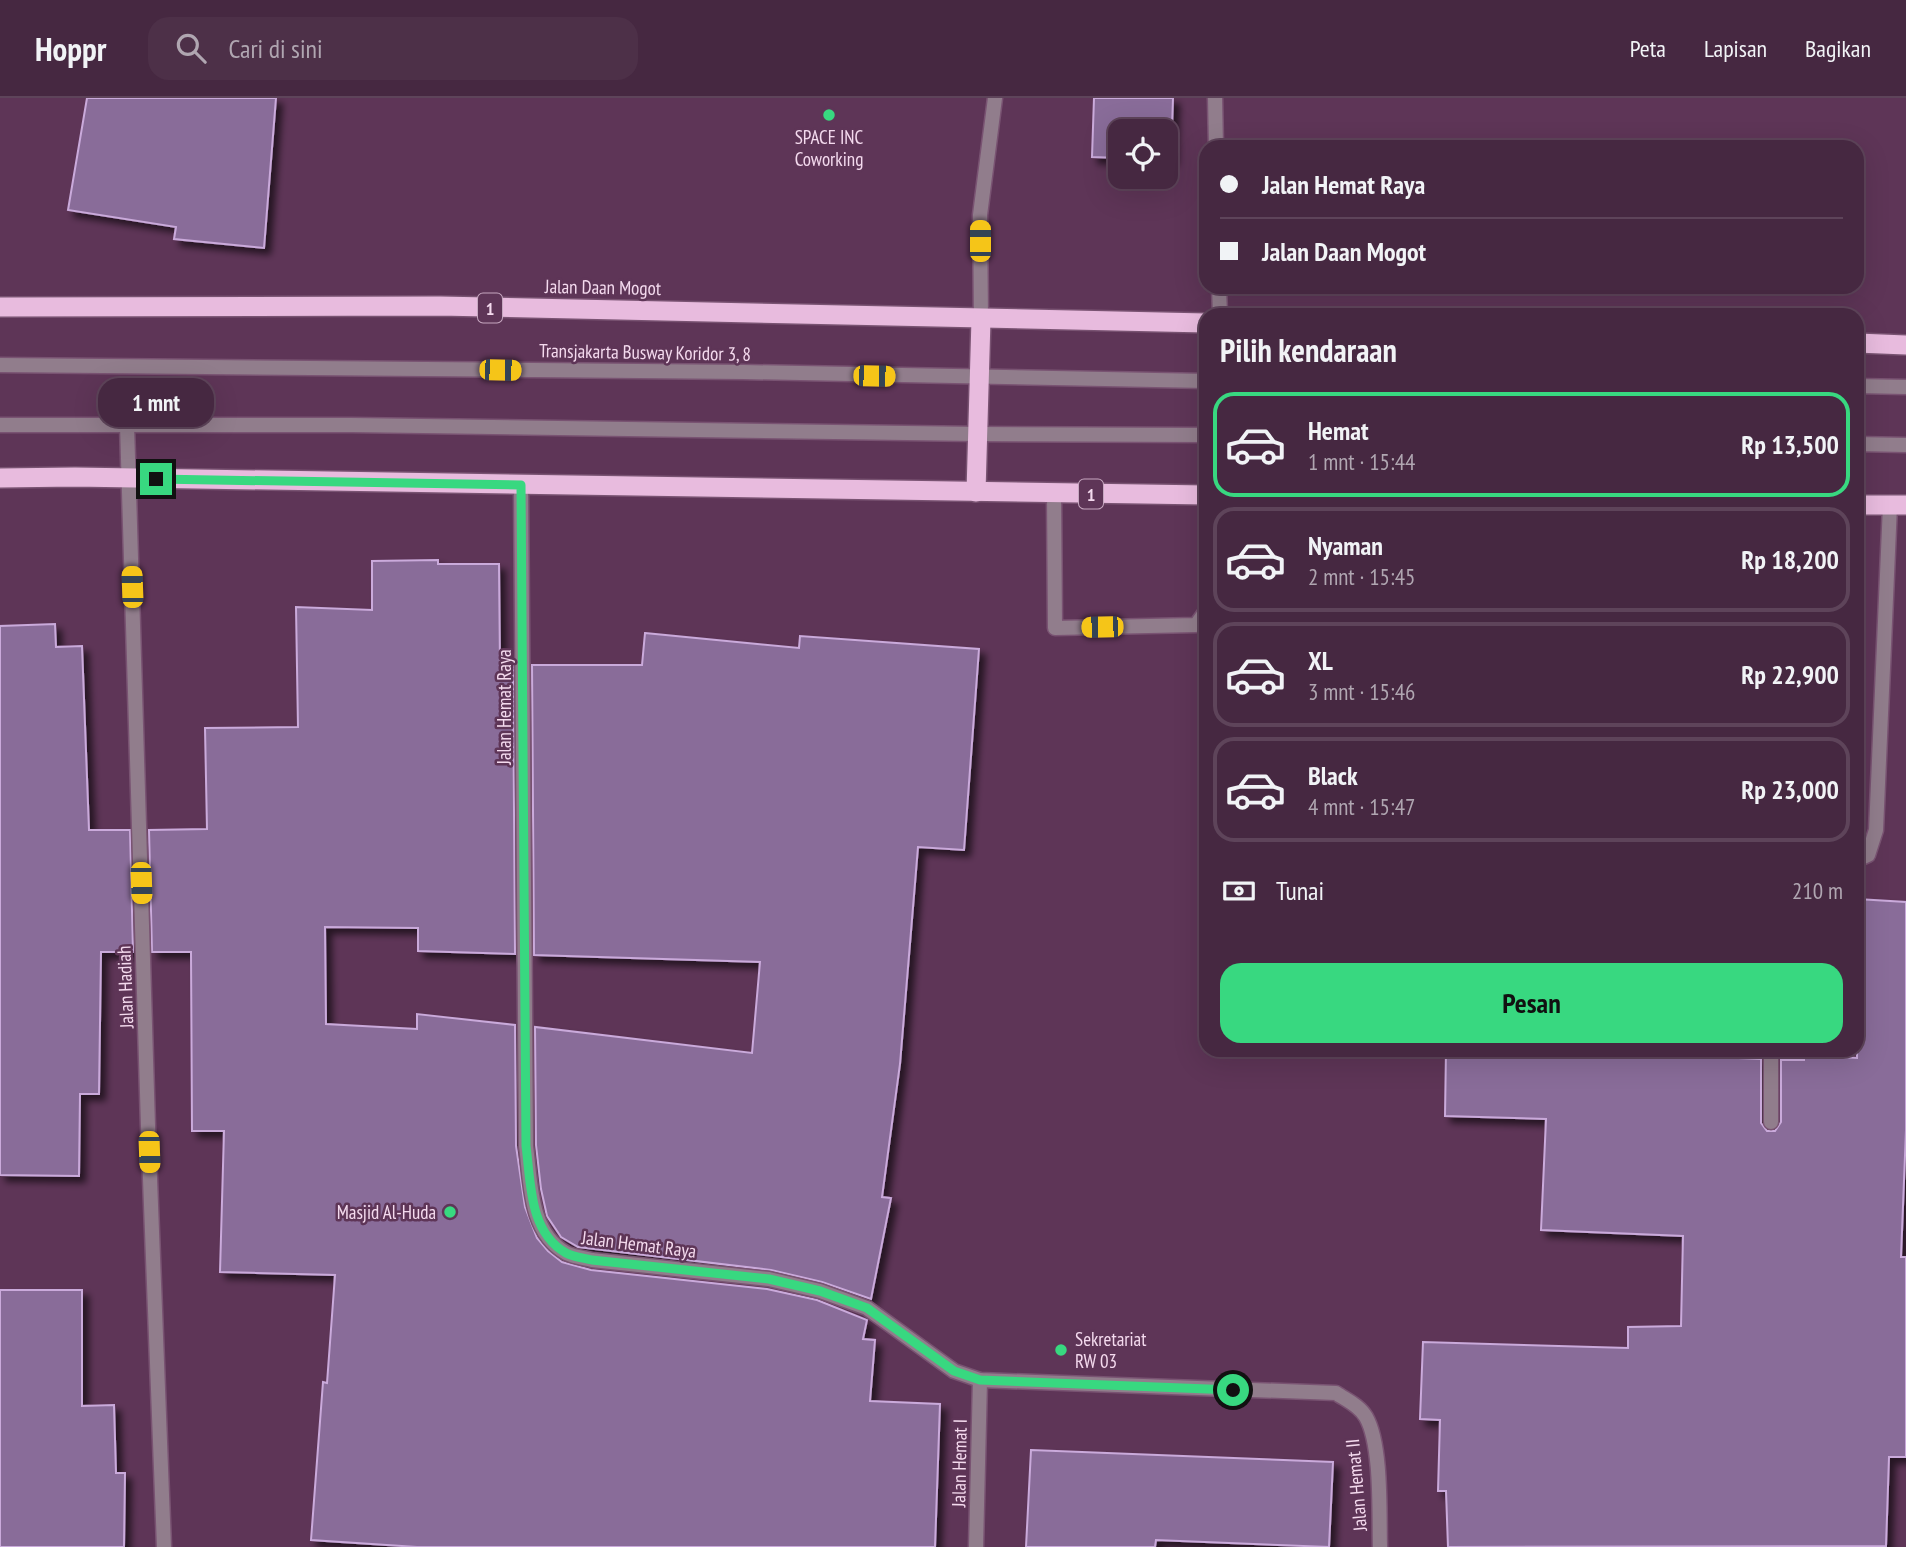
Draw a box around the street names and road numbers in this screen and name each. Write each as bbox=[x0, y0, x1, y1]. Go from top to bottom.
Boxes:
street label: Jalan Daan Mogot bbox=[544, 274, 662, 300]
road number: 1 bbox=[478, 294, 502, 322]
street label: Transjakarta Busway Koridor 3, 8 bbox=[539, 338, 751, 366]
road number: 1 bbox=[1079, 480, 1103, 508]
street label: Jalan Hemat Raya bbox=[492, 649, 516, 766]
street label: Jalan Hadiah bbox=[112, 945, 138, 1030]
street label: Jalan Hemat Raya bbox=[579, 1225, 698, 1263]
street label: Jalan Hemat I bbox=[946, 1419, 972, 1508]
street label: Jalan Hemat II bbox=[1340, 1438, 1372, 1533]

